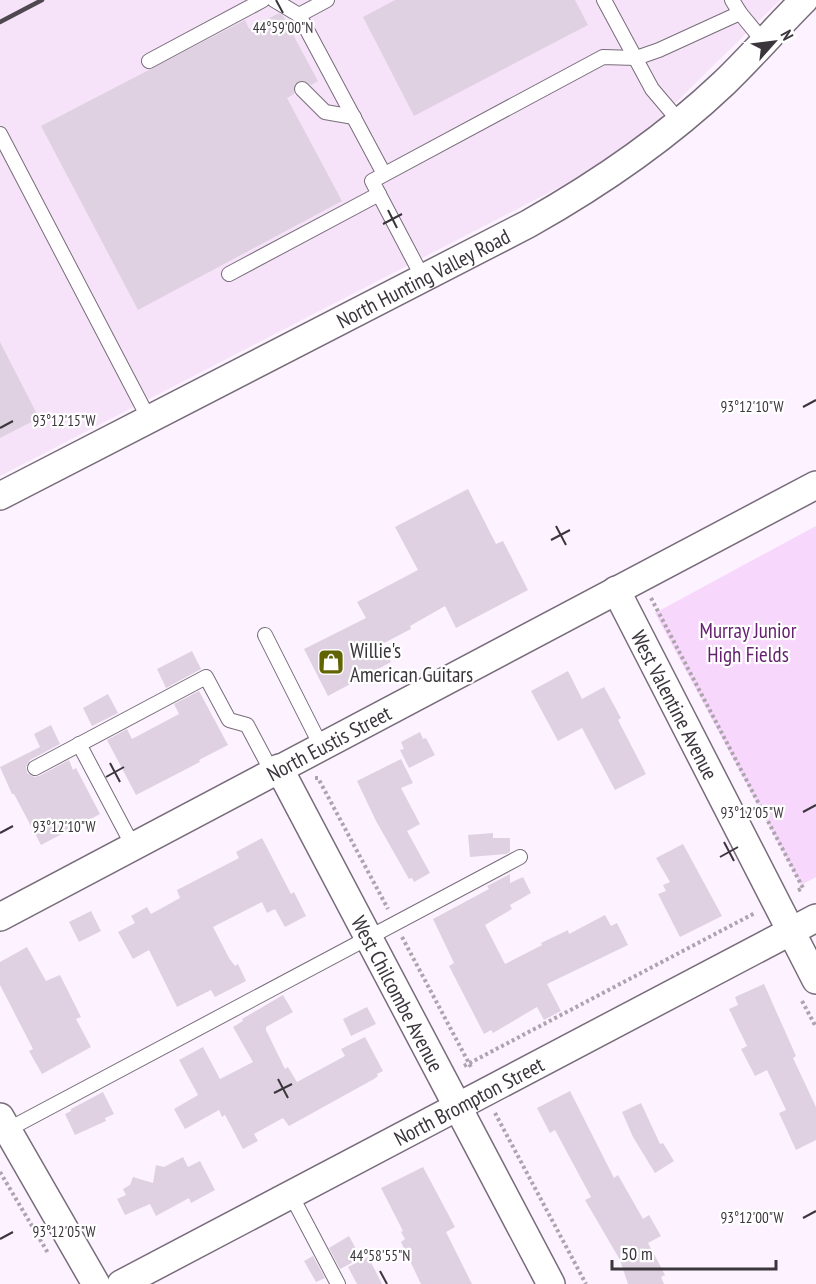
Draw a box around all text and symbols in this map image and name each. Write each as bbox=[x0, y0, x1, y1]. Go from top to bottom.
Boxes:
north arrow bbox=[744, 12, 804, 72]
text: 44°59'00"N bbox=[253, 18, 313, 37]
text: N bbox=[776, 26, 798, 43]
street label: North Hunting Valley Road bbox=[332, 222, 514, 334]
text: 93°12'10"W bbox=[720, 397, 784, 416]
text: 93°12'15"W bbox=[32, 411, 96, 430]
park label: Murray Junior High Fields bbox=[700, 617, 797, 668]
street label: West Valentine Avenue bbox=[625, 626, 724, 784]
place label: Willie's American Guitars bbox=[350, 637, 473, 688]
shop icon: Willie's American Guitars bbox=[316, 647, 346, 677]
street label: North Eustis Street bbox=[262, 699, 396, 787]
text: 93°12'05"W bbox=[720, 803, 784, 822]
text: 93°12'10"W bbox=[32, 817, 96, 836]
street label: West Chilcombe Avenue bbox=[346, 911, 450, 1076]
street label: North Brompton Street bbox=[389, 1050, 548, 1151]
text: 93°12'00"W bbox=[720, 1208, 784, 1227]
text: 93°12'05"W bbox=[32, 1222, 96, 1241]
scale bar bbox=[612, 1233, 776, 1271]
text: 50 m bbox=[621, 1242, 653, 1265]
text: 44°58'55"N bbox=[350, 1246, 410, 1265]

